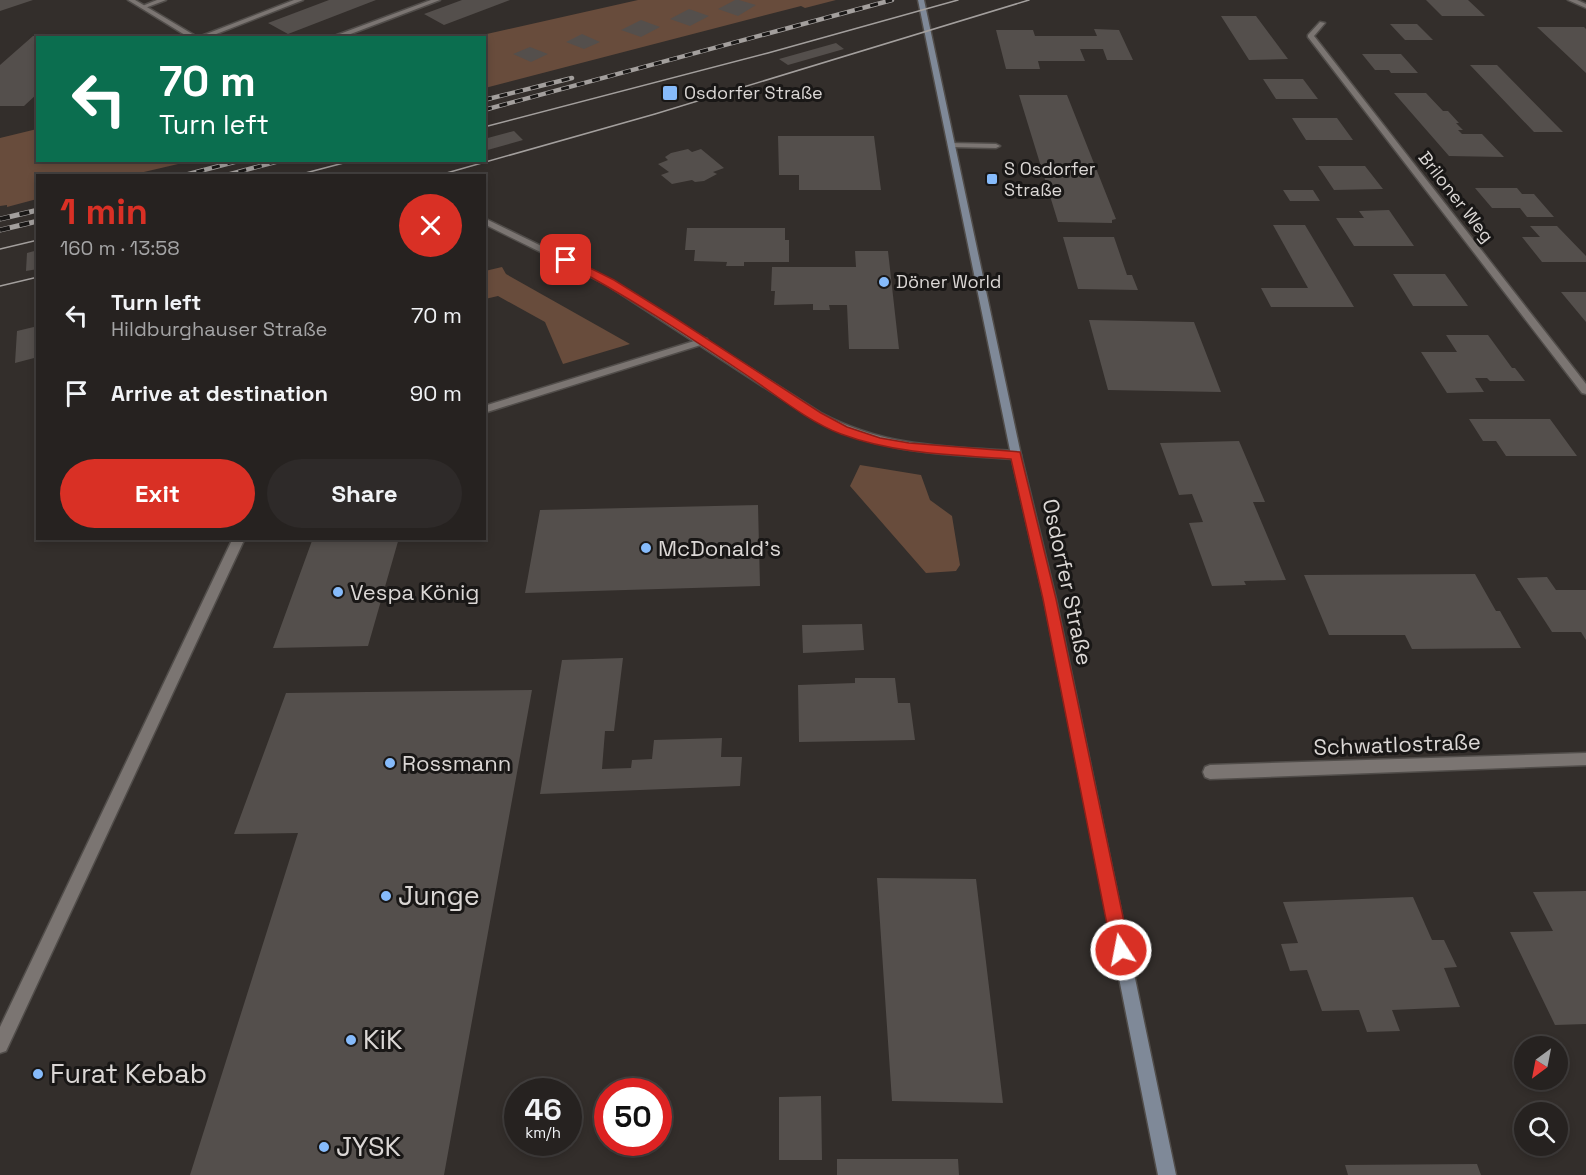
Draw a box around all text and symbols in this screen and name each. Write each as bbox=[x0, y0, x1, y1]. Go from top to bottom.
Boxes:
text: 70 m bbox=[159, 55, 256, 108]
icon: left bbox=[60, 60, 138, 138]
place label: Osdorfer Straße bbox=[684, 81, 823, 104]
marker: Osdorfer Straße bbox=[661, 84, 679, 102]
text: Turn left bbox=[159, 107, 269, 142]
street label: Briloner Weg bbox=[1414, 147, 1499, 247]
place label: S Osdorfer Straße bbox=[1004, 157, 1096, 201]
marker: S Osdorfer Straße bbox=[985, 172, 999, 186]
text: 1 min bbox=[60, 189, 148, 235]
button: close bbox=[399, 194, 462, 257]
pin bbox=[540, 234, 591, 285]
text: 160 m · 13:58 bbox=[60, 235, 180, 261]
icon: arrive bbox=[549, 243, 582, 276]
place label: Döner World bbox=[896, 270, 1001, 293]
marker: Döner World bbox=[877, 275, 891, 289]
text: Turn left bbox=[111, 288, 201, 316]
icon: left bbox=[60, 299, 93, 332]
text: 70 m bbox=[411, 301, 462, 329]
text: Hildburghauser Straße bbox=[111, 316, 327, 342]
icon: arrive bbox=[60, 377, 93, 410]
text: Arrive at destination bbox=[111, 379, 328, 407]
text: 90 m bbox=[410, 379, 462, 407]
button: Exit bbox=[60, 459, 255, 528]
button: Share bbox=[267, 459, 462, 528]
street label: Osdorfer Straße bbox=[1037, 496, 1099, 668]
place label: McDonald's bbox=[658, 534, 781, 562]
marker: McDonald's bbox=[639, 541, 653, 555]
place label: Vespa König bbox=[350, 578, 479, 606]
marker: Vespa König bbox=[331, 585, 345, 599]
street label: Schwatlostraße bbox=[1313, 727, 1481, 761]
place label: Rossmann bbox=[402, 749, 511, 777]
marker: Rossmann bbox=[383, 756, 397, 770]
place label: Junge bbox=[398, 878, 480, 913]
marker: Junge bbox=[379, 889, 393, 903]
position arrow bbox=[1089, 918, 1153, 982]
place label: KiK bbox=[363, 1022, 403, 1057]
marker: KiK bbox=[344, 1033, 358, 1047]
north arrow bbox=[1514, 1036, 1568, 1090]
map controls bbox=[1514, 1036, 1568, 1156]
place label: Furat Kebab bbox=[50, 1056, 207, 1091]
marker: Furat Kebab bbox=[31, 1067, 45, 1081]
speed limit sign: 50 bbox=[594, 1078, 672, 1156]
text: 46 bbox=[524, 1090, 562, 1129]
button: search bbox=[1514, 1102, 1568, 1156]
text: km/h bbox=[525, 1123, 561, 1142]
place label: JYSK bbox=[336, 1129, 402, 1164]
marker: JYSK bbox=[317, 1140, 331, 1154]

